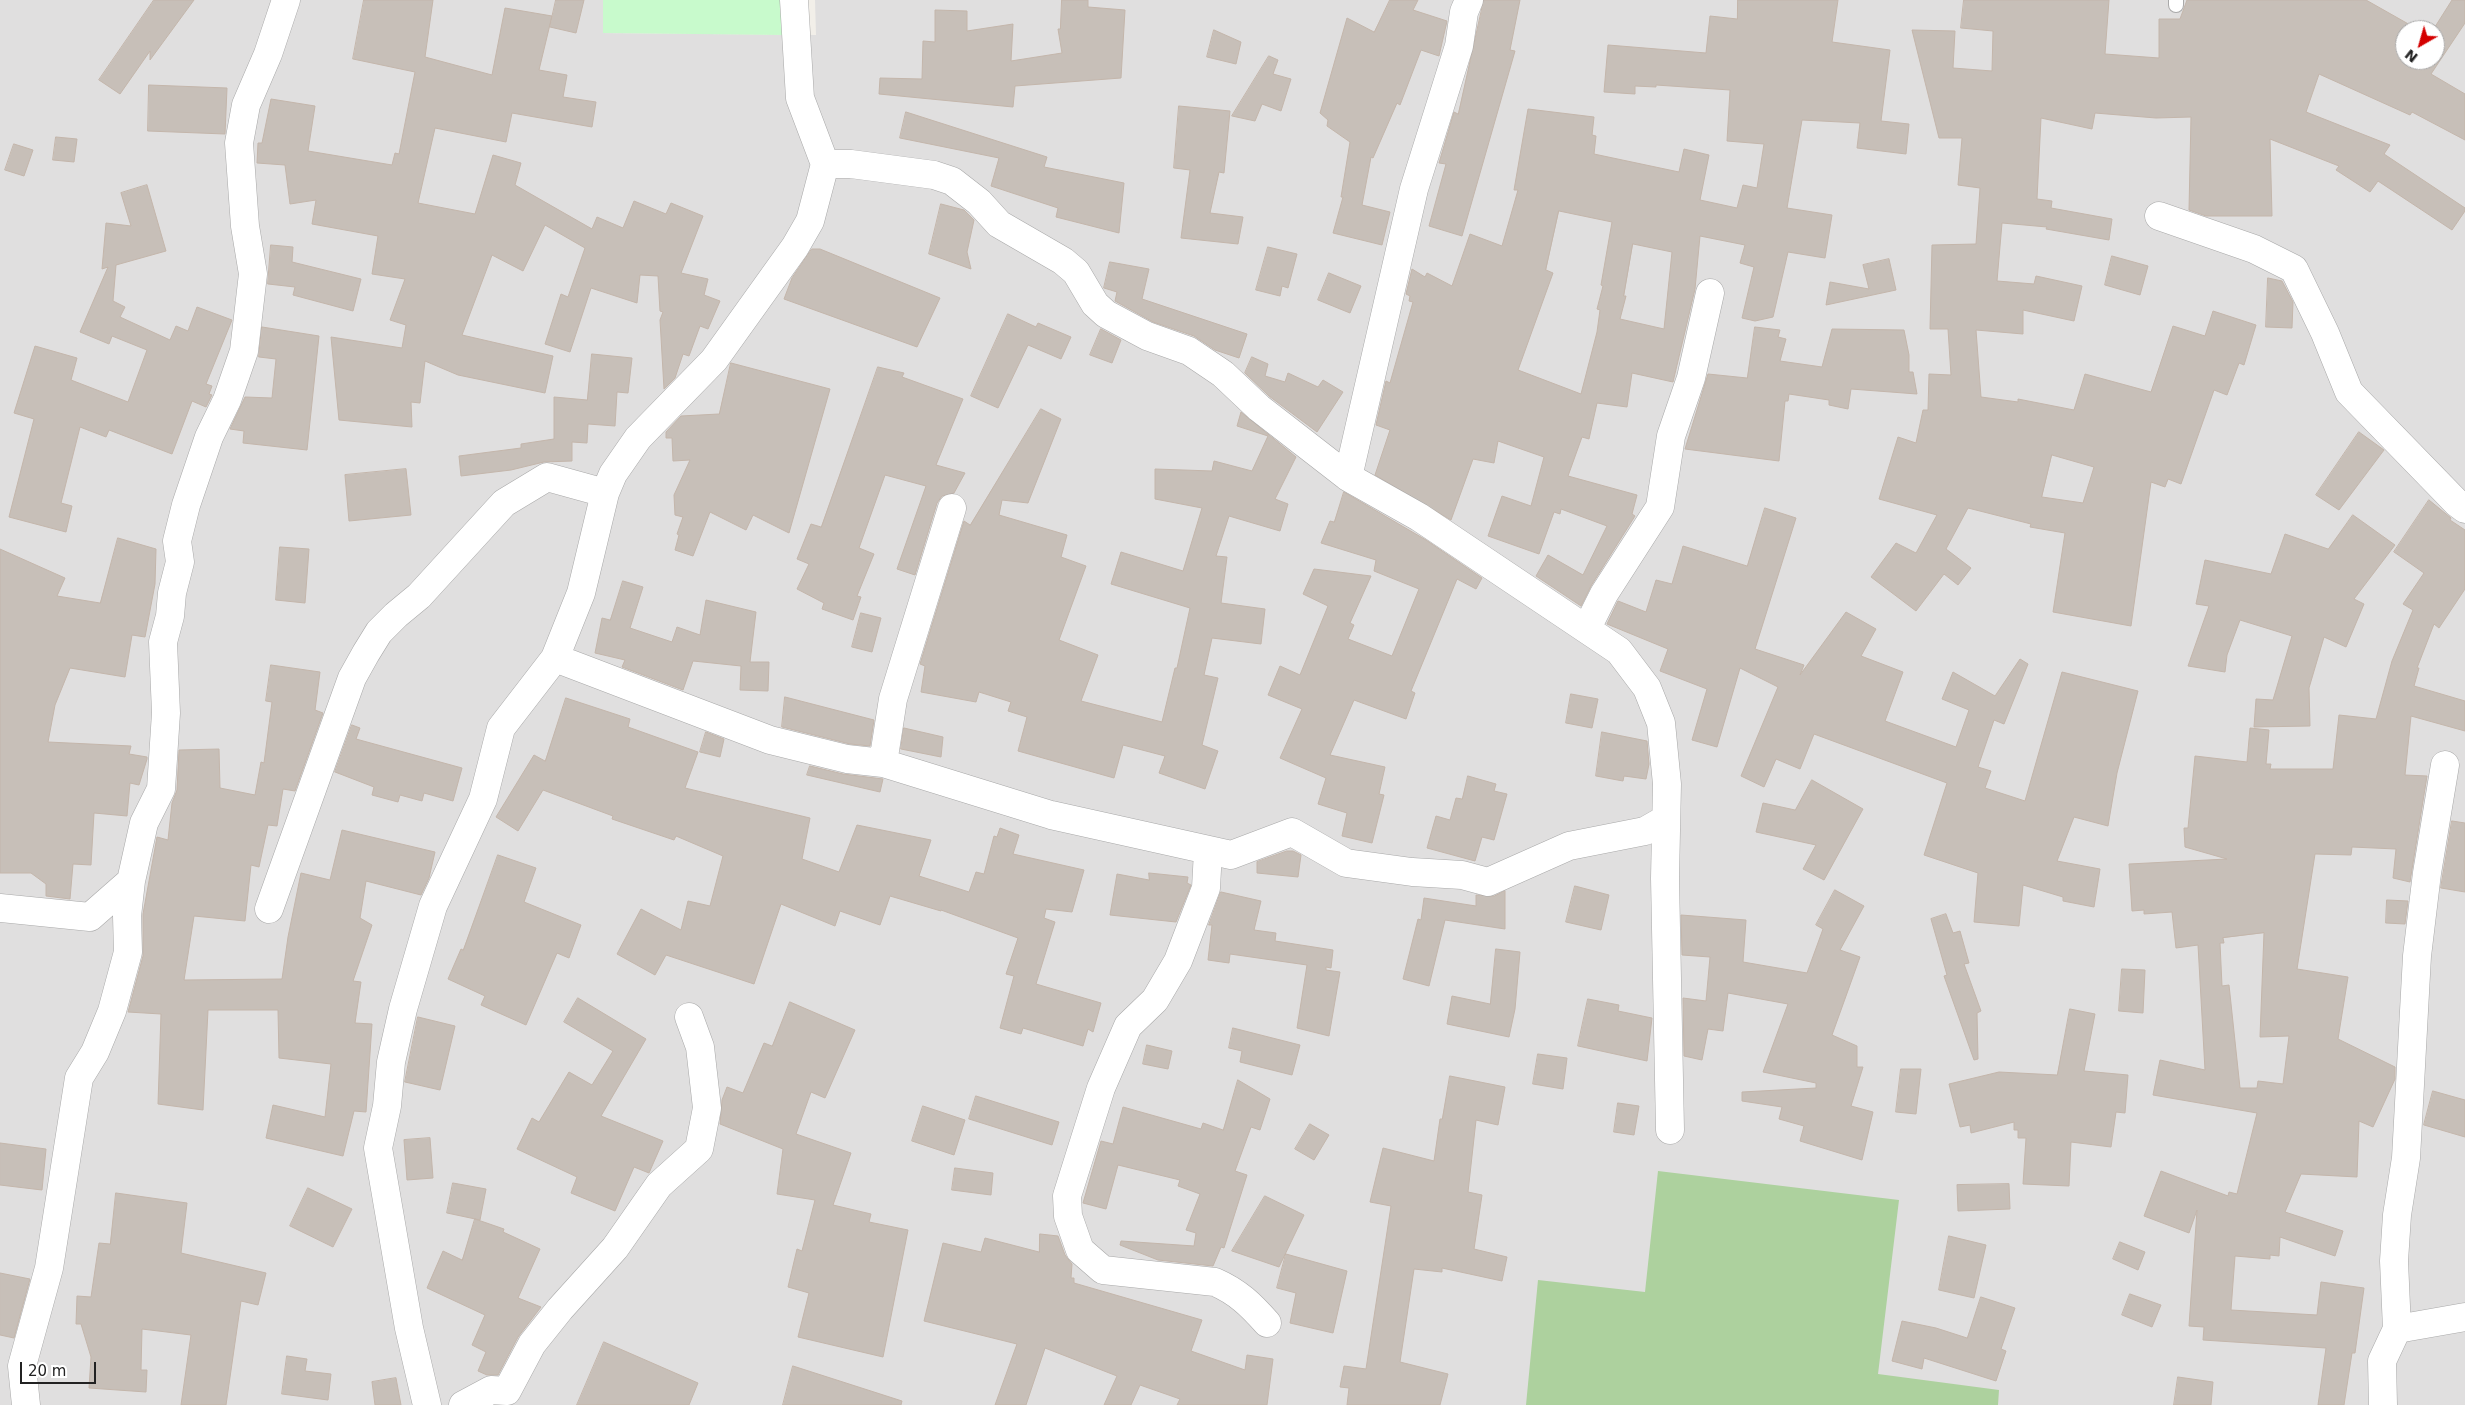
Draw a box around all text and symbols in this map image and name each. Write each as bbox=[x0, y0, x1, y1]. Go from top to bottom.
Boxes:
north arrow bbox=[2395, 20, 2445, 70]
text: N bbox=[2402, 46, 2421, 66]
scale bar bbox=[22, 1352, 99, 1384]
text: 20 m bbox=[28, 1362, 66, 1380]

